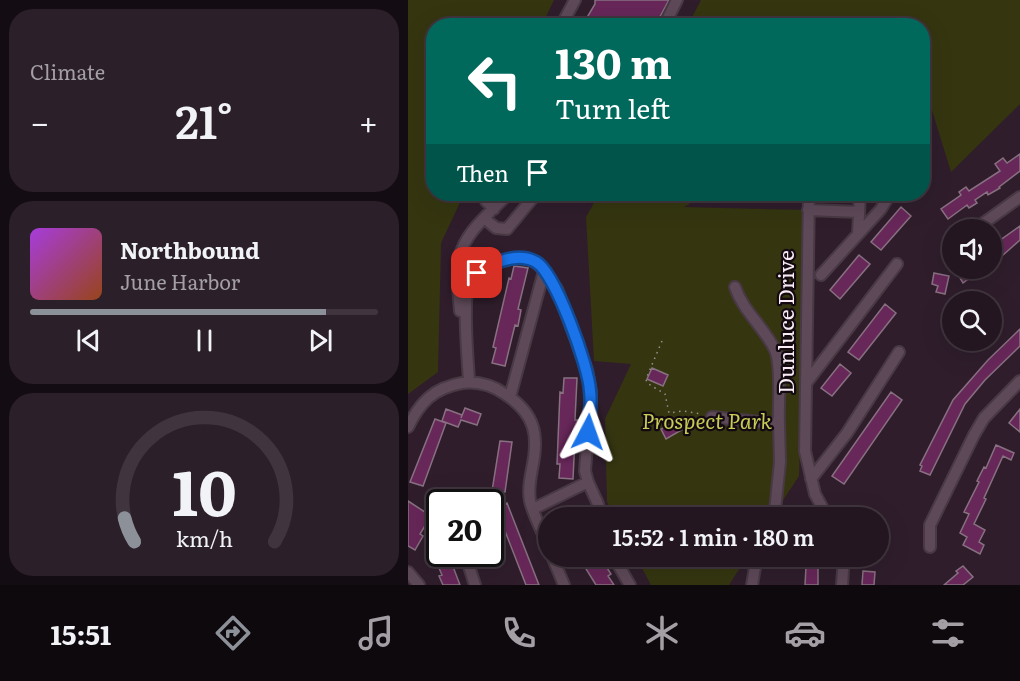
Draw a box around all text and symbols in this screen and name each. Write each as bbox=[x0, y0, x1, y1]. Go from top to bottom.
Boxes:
text: 130 m bbox=[555, 30, 672, 92]
icon: left bbox=[456, 42, 534, 120]
text: Climate bbox=[30, 56, 105, 86]
text: 21° bbox=[175, 86, 233, 153]
text: Turn left bbox=[555, 87, 670, 127]
text: − bbox=[30, 96, 49, 145]
text: + bbox=[359, 96, 378, 145]
text: Then bbox=[456, 156, 509, 189]
icon: arrive bbox=[521, 156, 554, 189]
map controls bbox=[942, 219, 1002, 351]
button: sound bbox=[942, 219, 1002, 279]
text: Northbound bbox=[120, 233, 260, 266]
pin bbox=[451, 247, 502, 298]
street label: Dunluce Drive bbox=[769, 250, 800, 394]
icon: arrive bbox=[460, 256, 493, 289]
text: June Harbor bbox=[120, 266, 240, 296]
button: search bbox=[942, 291, 1002, 351]
icon: previous bbox=[72, 324, 105, 357]
icon: pause bbox=[188, 324, 221, 357]
icon: next bbox=[304, 324, 337, 357]
position arrow bbox=[556, 400, 620, 464]
park label: Prospect Park bbox=[642, 404, 773, 435]
text: 10 bbox=[172, 443, 236, 535]
speed limit sign: 20 bbox=[426, 489, 504, 567]
text: 15:52 · 1 min · 180 m bbox=[613, 520, 814, 553]
text: km/h bbox=[175, 522, 233, 554]
icon: directions bbox=[212, 612, 254, 654]
icon: music bbox=[355, 612, 397, 654]
icon: phone bbox=[498, 612, 540, 654]
icon: climate bbox=[641, 612, 683, 654]
icon: car bbox=[784, 612, 826, 654]
icon: filters bbox=[927, 612, 969, 654]
text: 15:51 bbox=[51, 613, 111, 653]

